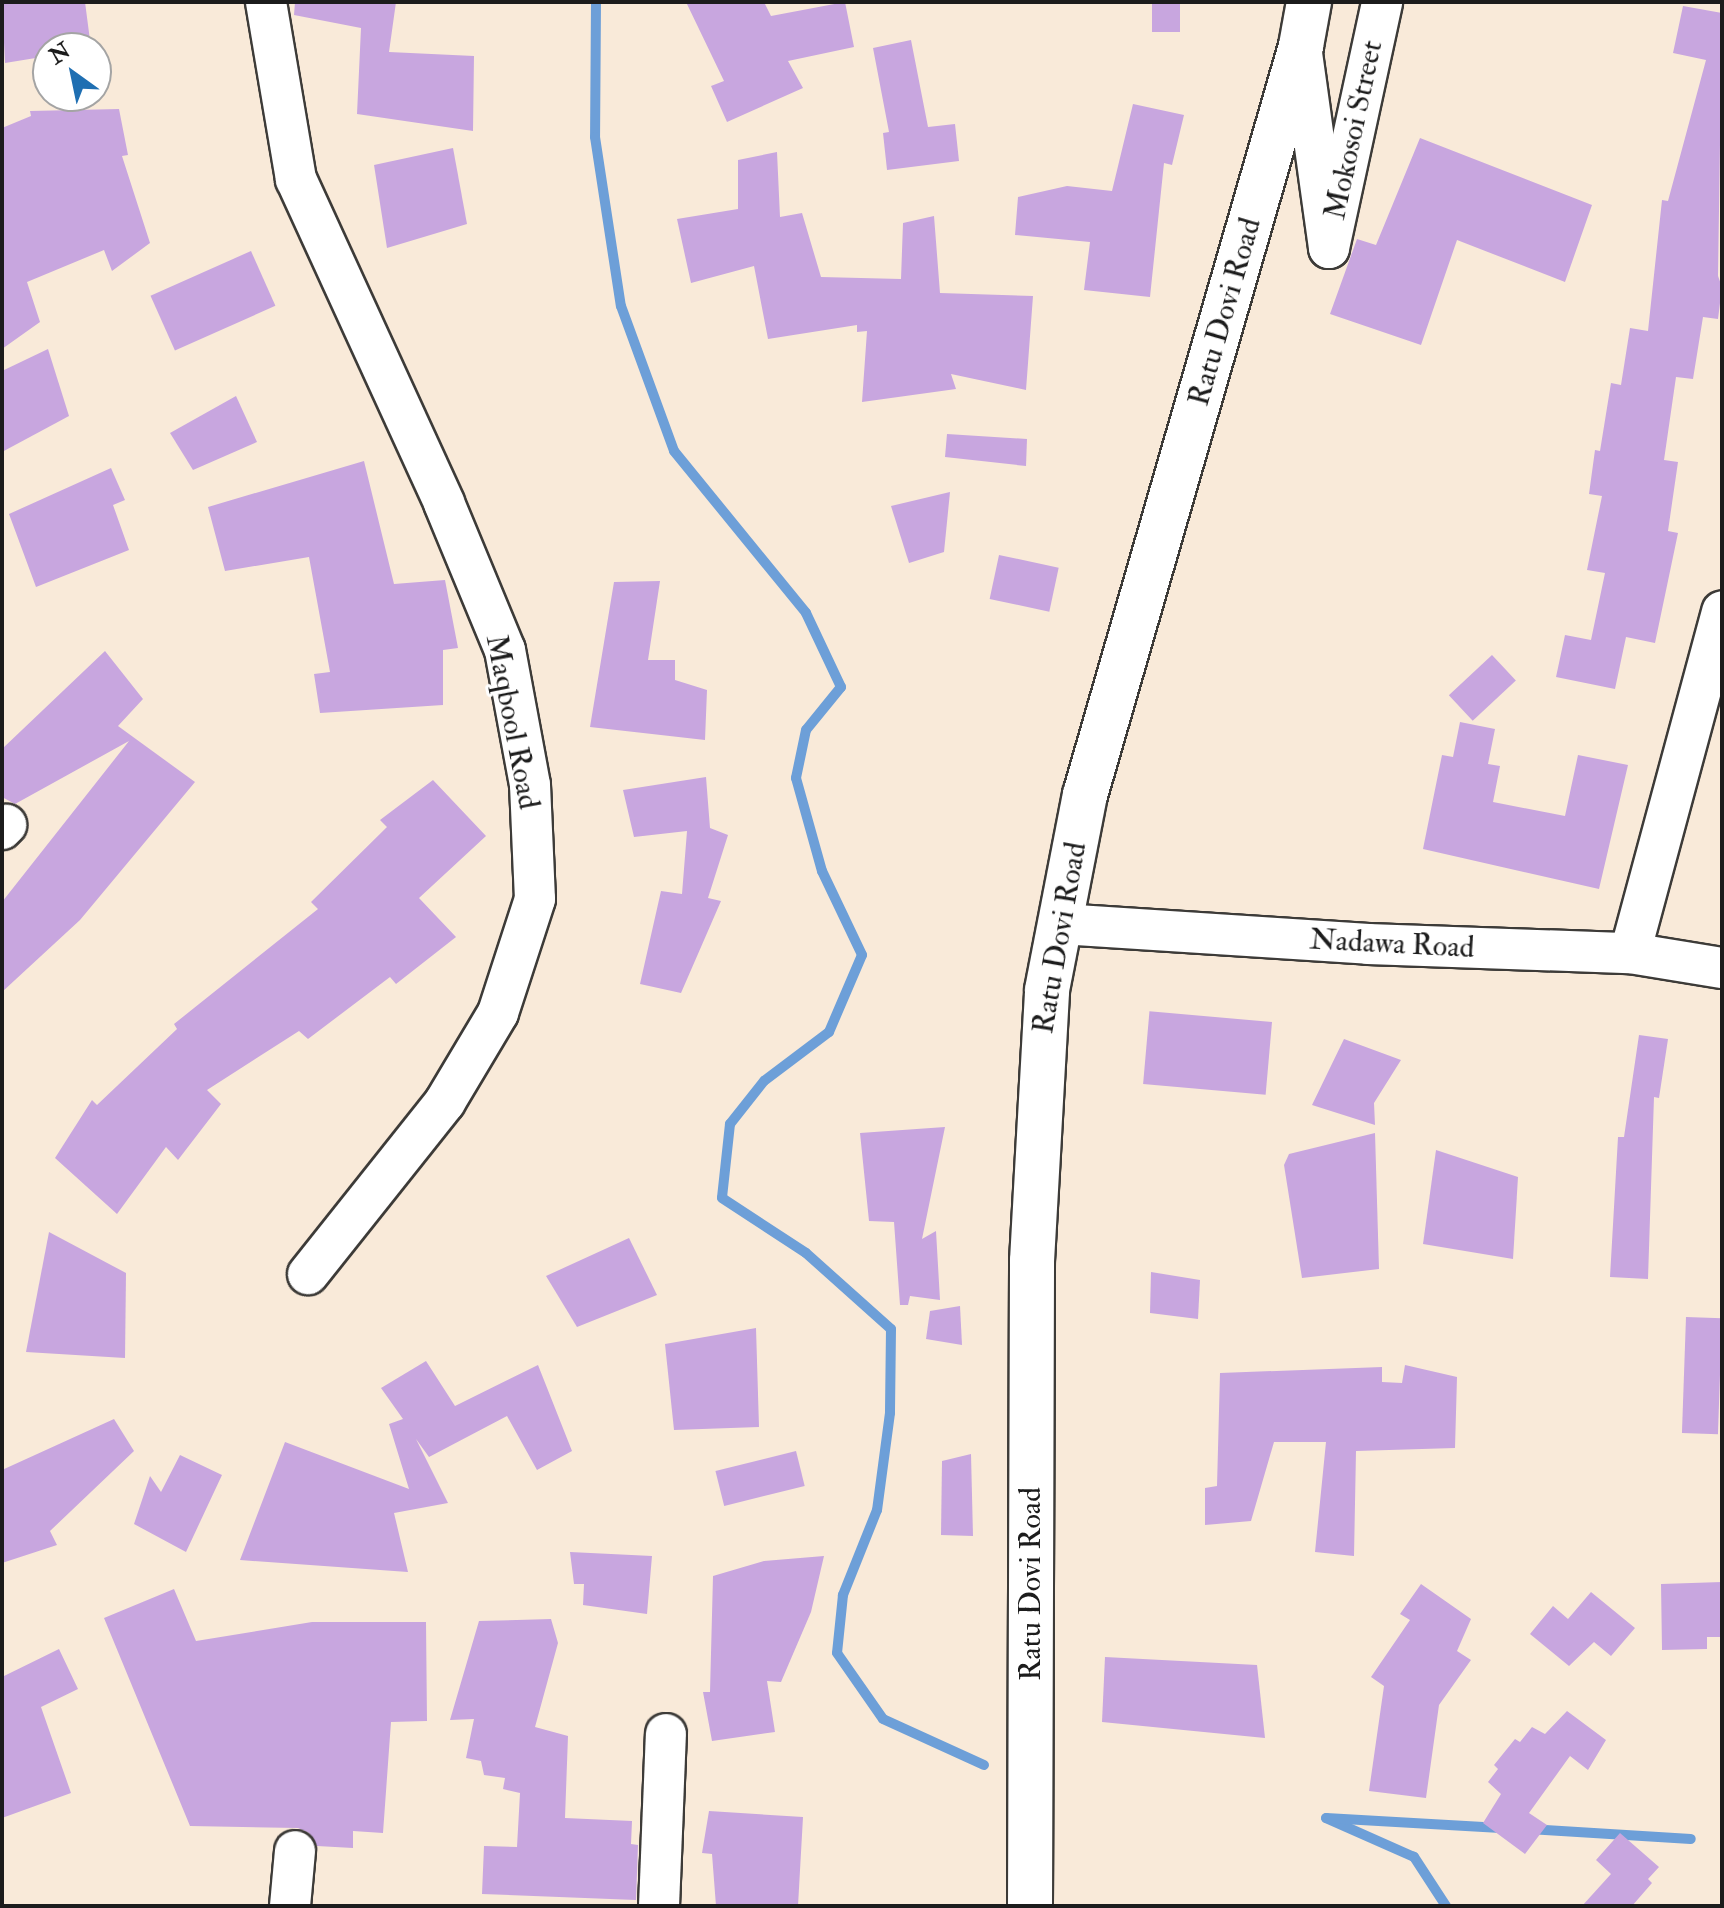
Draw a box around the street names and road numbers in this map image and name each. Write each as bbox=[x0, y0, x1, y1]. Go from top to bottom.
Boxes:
street label: Mokosoi Street bbox=[1317, 37, 1391, 223]
street label: Ratu Dovi Road bbox=[1181, 214, 1269, 410]
street label: Maqbool Road bbox=[477, 632, 547, 812]
street label: Ratu Dovi Road bbox=[1025, 839, 1095, 1037]
street label: Nadawa Road bbox=[1309, 922, 1475, 966]
street label: Ratu Dovi Road bbox=[1013, 1487, 1049, 1681]

